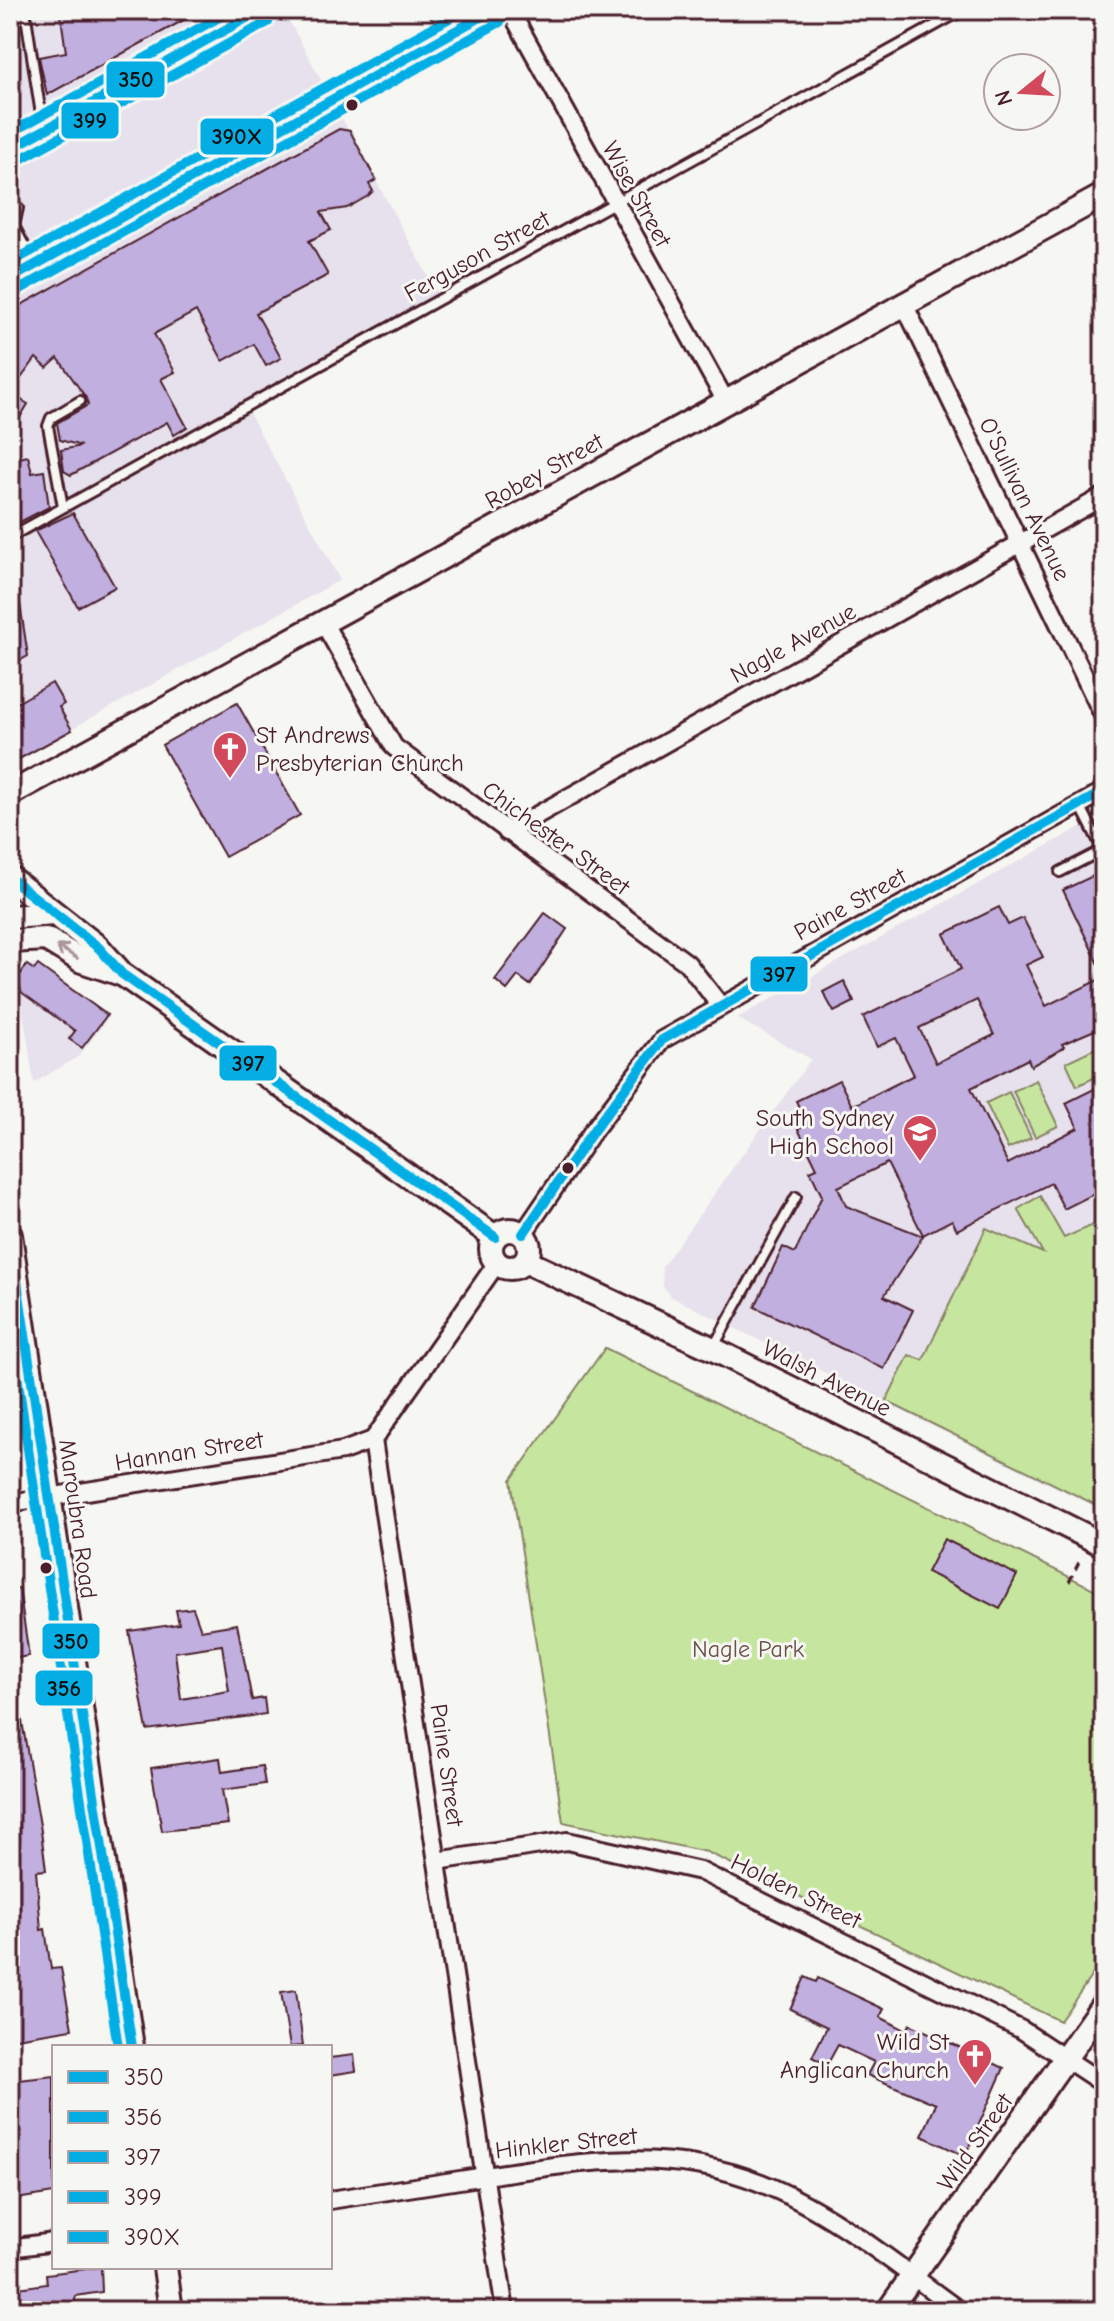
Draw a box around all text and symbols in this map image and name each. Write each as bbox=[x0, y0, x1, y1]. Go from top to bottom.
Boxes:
north arrow bbox=[982, 52, 1062, 132]
line badge: 350 bbox=[105, 60, 166, 99]
text: 350 bbox=[118, 67, 154, 93]
text: N bbox=[989, 87, 1019, 109]
unlabelled marker bbox=[344, 97, 360, 113]
line badge: 399 bbox=[60, 101, 120, 140]
text: 399 bbox=[73, 108, 107, 134]
line badge: 390X bbox=[199, 117, 275, 156]
text: 390X bbox=[212, 124, 262, 150]
street label: Wise Street bbox=[597, 136, 678, 253]
street label: Ferguson Street bbox=[399, 204, 556, 308]
street label: O'Sullivan Avenue bbox=[973, 413, 1077, 585]
street label: Robey Street bbox=[480, 427, 609, 515]
street label: Nagle Avenue bbox=[725, 597, 861, 689]
place label: St Andrews Presbyterian Church bbox=[256, 721, 464, 777]
church icon: St Andrews Presbyterian Church bbox=[211, 730, 249, 780]
street label: Chichester Street bbox=[477, 775, 636, 902]
street label: Paine Street bbox=[789, 861, 912, 946]
one-way arrow bbox=[56, 943, 78, 960]
line badge: 397 bbox=[749, 955, 809, 993]
text: 397 bbox=[763, 962, 795, 988]
line badge: 397 bbox=[218, 1044, 278, 1082]
text: 397 bbox=[232, 1051, 264, 1077]
place label: South Sydney High School bbox=[756, 1104, 894, 1160]
school or university icon: South Sydney High School bbox=[901, 1113, 939, 1163]
unlabelled marker bbox=[560, 1160, 576, 1176]
street label: Walsh Avenue bbox=[758, 1334, 896, 1422]
street label: Hannan Street bbox=[113, 1425, 266, 1477]
street label: Maroubra Road bbox=[53, 1437, 103, 1601]
unlabelled marker bbox=[38, 1560, 54, 1576]
line badge: 350 bbox=[41, 1622, 101, 1660]
text: 350 bbox=[53, 1629, 89, 1655]
park label: Nagle Park bbox=[692, 1635, 804, 1663]
line badge: 356 bbox=[34, 1669, 94, 1707]
text: 356 bbox=[47, 1676, 81, 1702]
street label: Paine Street bbox=[425, 1702, 470, 1829]
street label: Holden Street bbox=[726, 1847, 867, 1935]
place label: Wild St Anglican Church bbox=[780, 2028, 950, 2084]
church icon: Wild St Anglican Church bbox=[956, 2037, 994, 2087]
legend bbox=[52, 2045, 332, 2269]
text: 350 bbox=[124, 2063, 164, 2091]
street label: Wild Street bbox=[931, 2087, 1019, 2196]
text: 356 bbox=[124, 2103, 162, 2131]
street label: Hinkler Street bbox=[494, 2122, 640, 2164]
text: 397 bbox=[124, 2143, 160, 2171]
text: 399 bbox=[124, 2183, 162, 2211]
text: 390X bbox=[124, 2223, 180, 2251]

